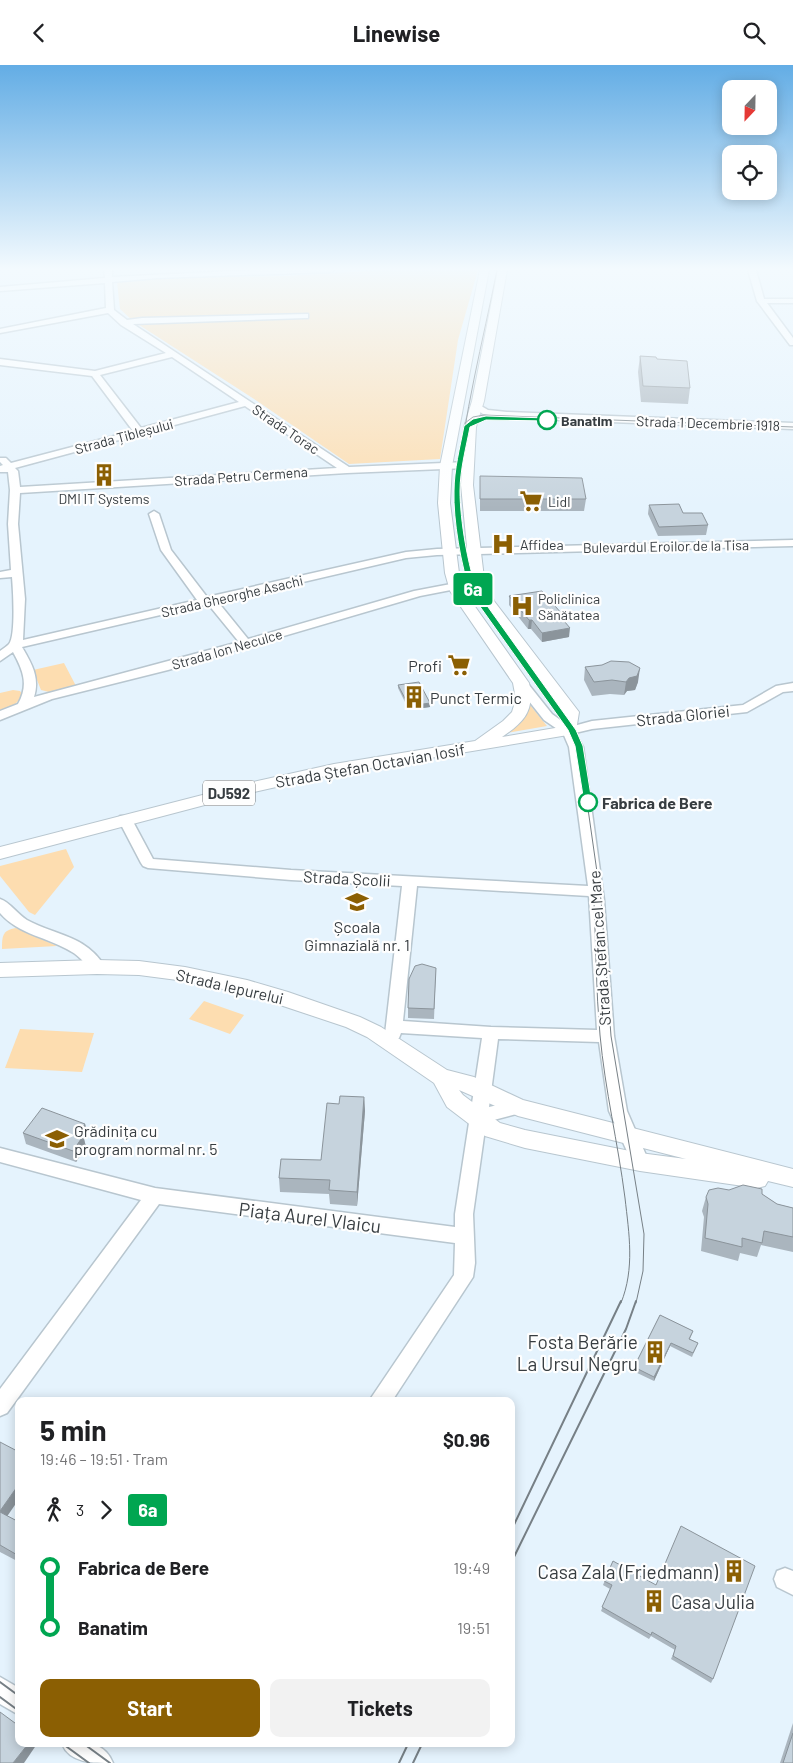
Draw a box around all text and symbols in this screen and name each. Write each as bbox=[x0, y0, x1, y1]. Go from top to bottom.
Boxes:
icon: back bbox=[25, 19, 53, 47]
icon: search bbox=[740, 19, 768, 47]
text: Linewise bbox=[353, 20, 440, 46]
north arrow bbox=[722, 80, 778, 135]
map controls bbox=[722, 80, 777, 200]
button: locate bbox=[722, 145, 777, 200]
street label: Strada Torac bbox=[249, 400, 323, 458]
marker: Banatim bbox=[537, 410, 557, 430]
place label: Banatim bbox=[561, 412, 613, 429]
street label: Strada 1 Decembrie 1918 bbox=[636, 412, 780, 434]
street label: Strada Țibleșului bbox=[73, 415, 175, 457]
building icon: DMI IT Systems bbox=[91, 462, 117, 488]
street label: Strada Petru Cermena bbox=[174, 463, 308, 489]
supermarket icon: Lidl bbox=[518, 488, 544, 514]
place label: DMI IT Systems bbox=[58, 490, 150, 507]
place label: Lidl bbox=[548, 493, 570, 510]
hospital icon: Affidea bbox=[490, 531, 516, 557]
place label: Affidea bbox=[520, 536, 564, 553]
street label: Bulevardul Eroilor de la Tisa bbox=[583, 536, 749, 556]
street label: Strada Gheorghe Asachi bbox=[159, 571, 305, 621]
line badge: 6a bbox=[450, 573, 496, 605]
text: 6a bbox=[463, 578, 483, 600]
place label: Policlinica Sănătatea bbox=[538, 590, 600, 623]
hospital icon: Policlinica Sănătatea bbox=[509, 593, 535, 619]
street label: Strada Ion Neculce bbox=[170, 625, 284, 673]
supermarket icon: Profi bbox=[446, 652, 472, 678]
place label: Profi bbox=[408, 656, 442, 675]
building icon: Punct Termic bbox=[401, 684, 427, 710]
place label: Punct Termic bbox=[430, 688, 522, 707]
street label: Strada Gloriei bbox=[635, 701, 731, 729]
street label: Strada Ștefan Octavian Iosif bbox=[274, 739, 467, 791]
road number: DJ592 bbox=[203, 781, 255, 805]
marker: Fabrica de Bere bbox=[578, 792, 598, 812]
place label: Fabrica de Bere bbox=[602, 793, 713, 812]
street label: Strada Școlii bbox=[303, 866, 391, 890]
street label: Strada Ștefan cel Mare bbox=[584, 870, 614, 1026]
school or university icon: Școala Gimnazială nr. 1 bbox=[344, 889, 370, 915]
place label: Școala Gimnazială nr. 1 bbox=[304, 917, 410, 954]
street label: Strada Iepurelui bbox=[174, 964, 286, 1008]
place label: Grădinița cu program normal nr. 5 bbox=[74, 1121, 217, 1158]
school or university icon: Grădinița cu program normal nr. 5 bbox=[44, 1126, 70, 1152]
street label: Piața Aurel Vlaicu bbox=[238, 1197, 382, 1237]
place label: Fosta Berărie La Ursul Negru bbox=[517, 1330, 638, 1375]
building icon: Fosta Berărie La Ursul Negru bbox=[642, 1339, 668, 1365]
text: 5 min bbox=[40, 1413, 107, 1447]
text: $0.96 bbox=[443, 1428, 490, 1451]
text: 19:46 – 19:51 · Tram bbox=[40, 1449, 168, 1468]
icon: walk bbox=[40, 1496, 68, 1524]
icon: forward bbox=[92, 1496, 120, 1524]
text: 6a bbox=[138, 1499, 157, 1521]
text: 3 bbox=[76, 1500, 84, 1519]
text: Fabrica de Bere bbox=[78, 1556, 209, 1579]
text: 19:49 bbox=[453, 1558, 490, 1577]
building icon: Casa Zala (Friedmann) bbox=[721, 1558, 747, 1584]
place label: Casa Zala (Friedmann) bbox=[538, 1560, 719, 1583]
building icon: Casa Julia bbox=[641, 1588, 667, 1614]
place label: Casa Julia bbox=[671, 1590, 755, 1613]
text: Banatim bbox=[78, 1616, 148, 1639]
text: 19:51 bbox=[457, 1618, 490, 1637]
button: Start bbox=[40, 1679, 260, 1737]
button: Tickets bbox=[270, 1679, 490, 1737]

